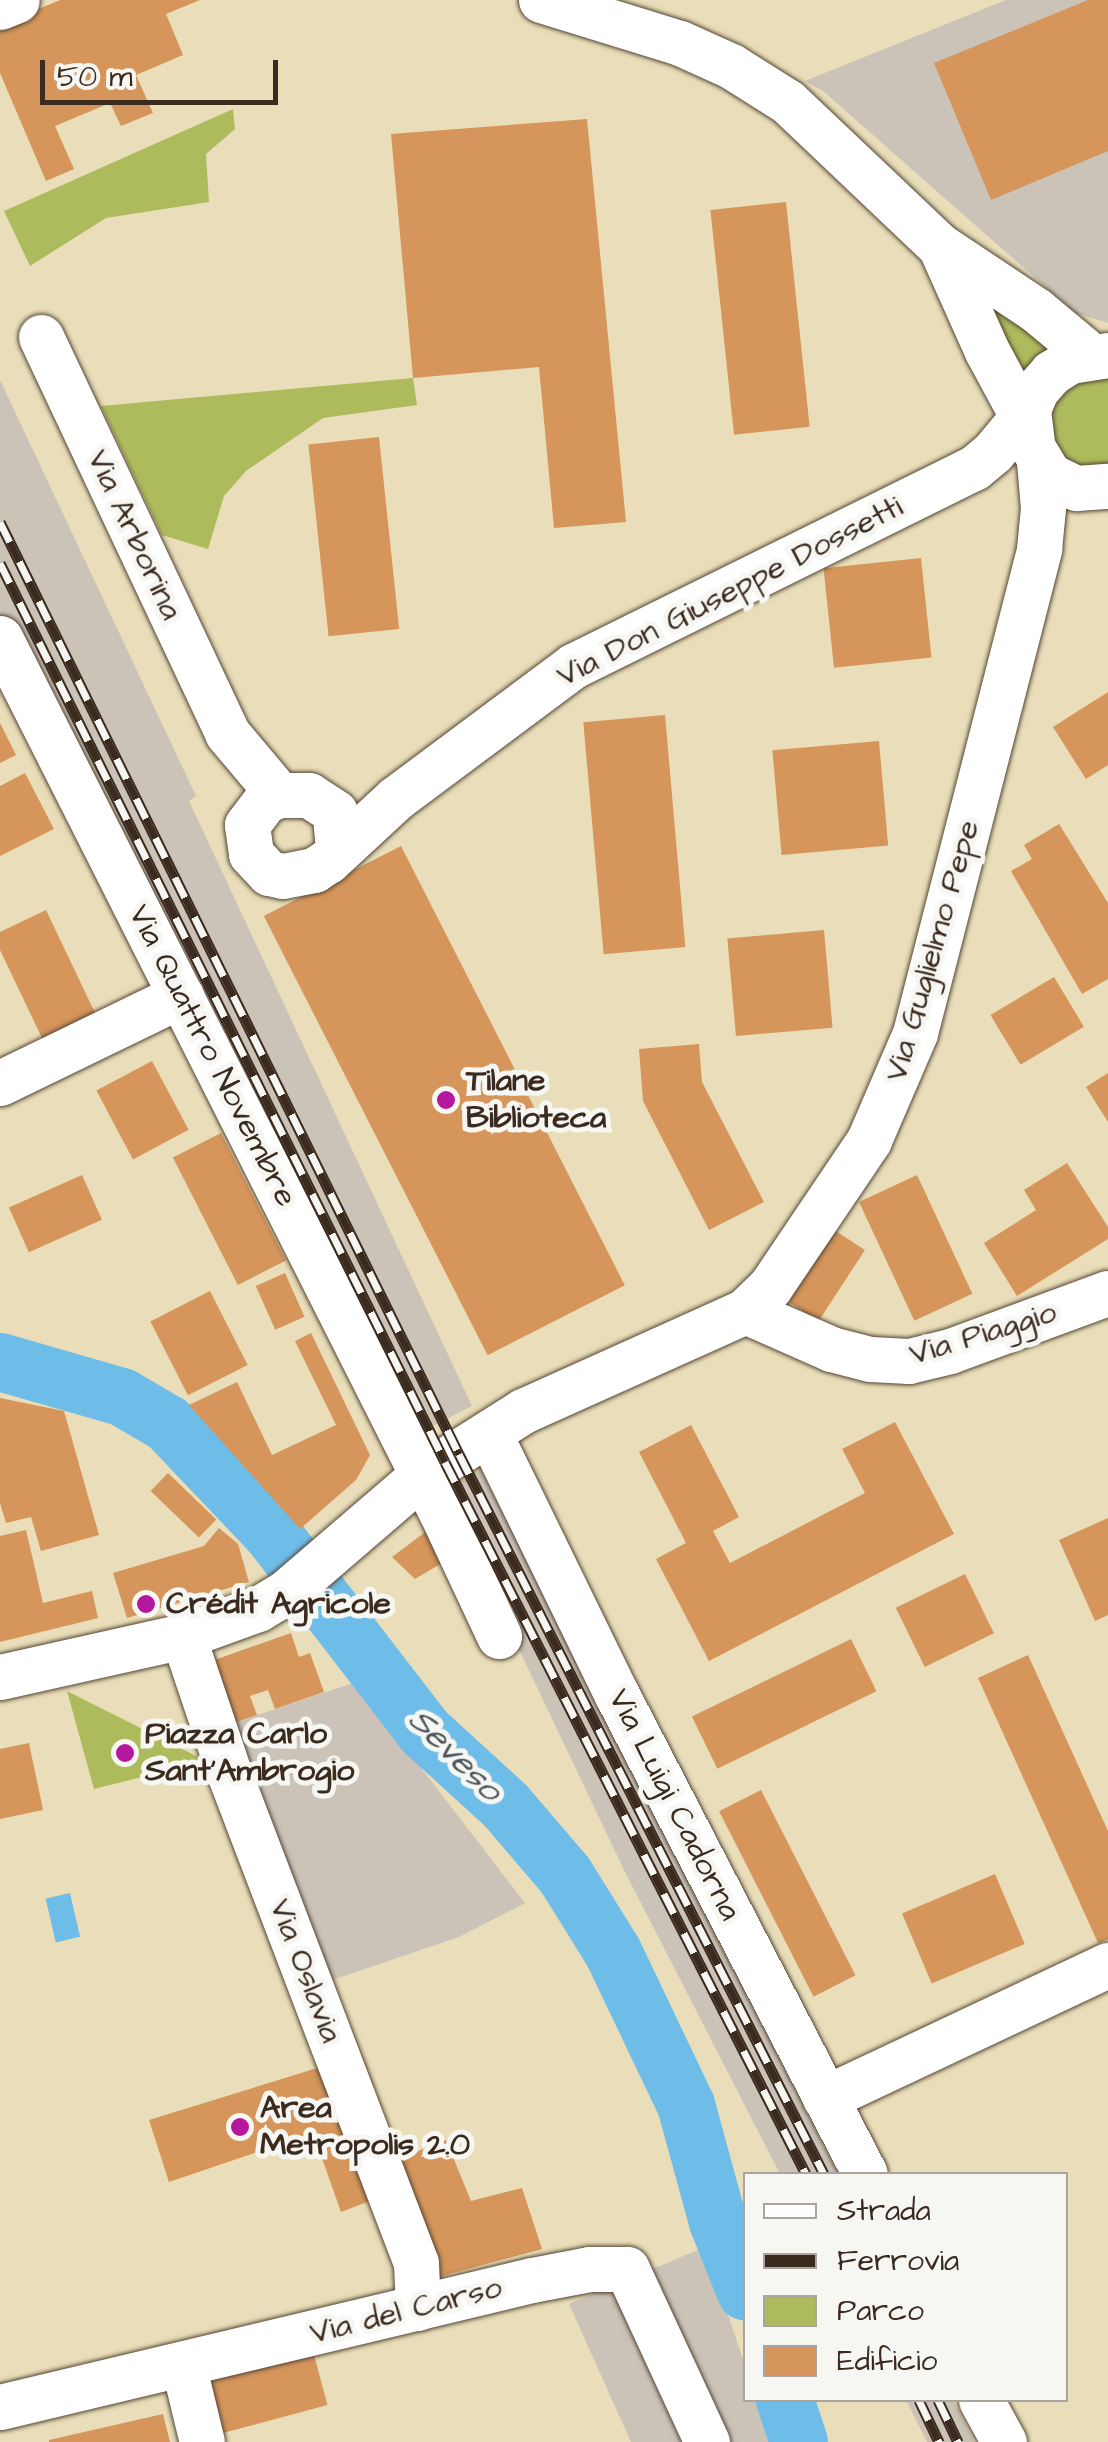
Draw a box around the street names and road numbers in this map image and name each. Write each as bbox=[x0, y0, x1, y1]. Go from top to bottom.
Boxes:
street label: Via Arborina bbox=[78, 444, 190, 626]
street label: Via Don Giuseppe Dossetti bbox=[551, 488, 909, 696]
street label: Via Guglielmo Pepe bbox=[877, 816, 989, 1086]
street label: Via Quattro Novembre bbox=[119, 899, 305, 1213]
street label: Via Piaggio bbox=[905, 1294, 1061, 1374]
street label: Via Luigi Cadorna bbox=[599, 1683, 749, 1927]
street label: Via Oslavia bbox=[260, 1894, 350, 2048]
street label: Via del Carso bbox=[306, 2269, 506, 2353]

